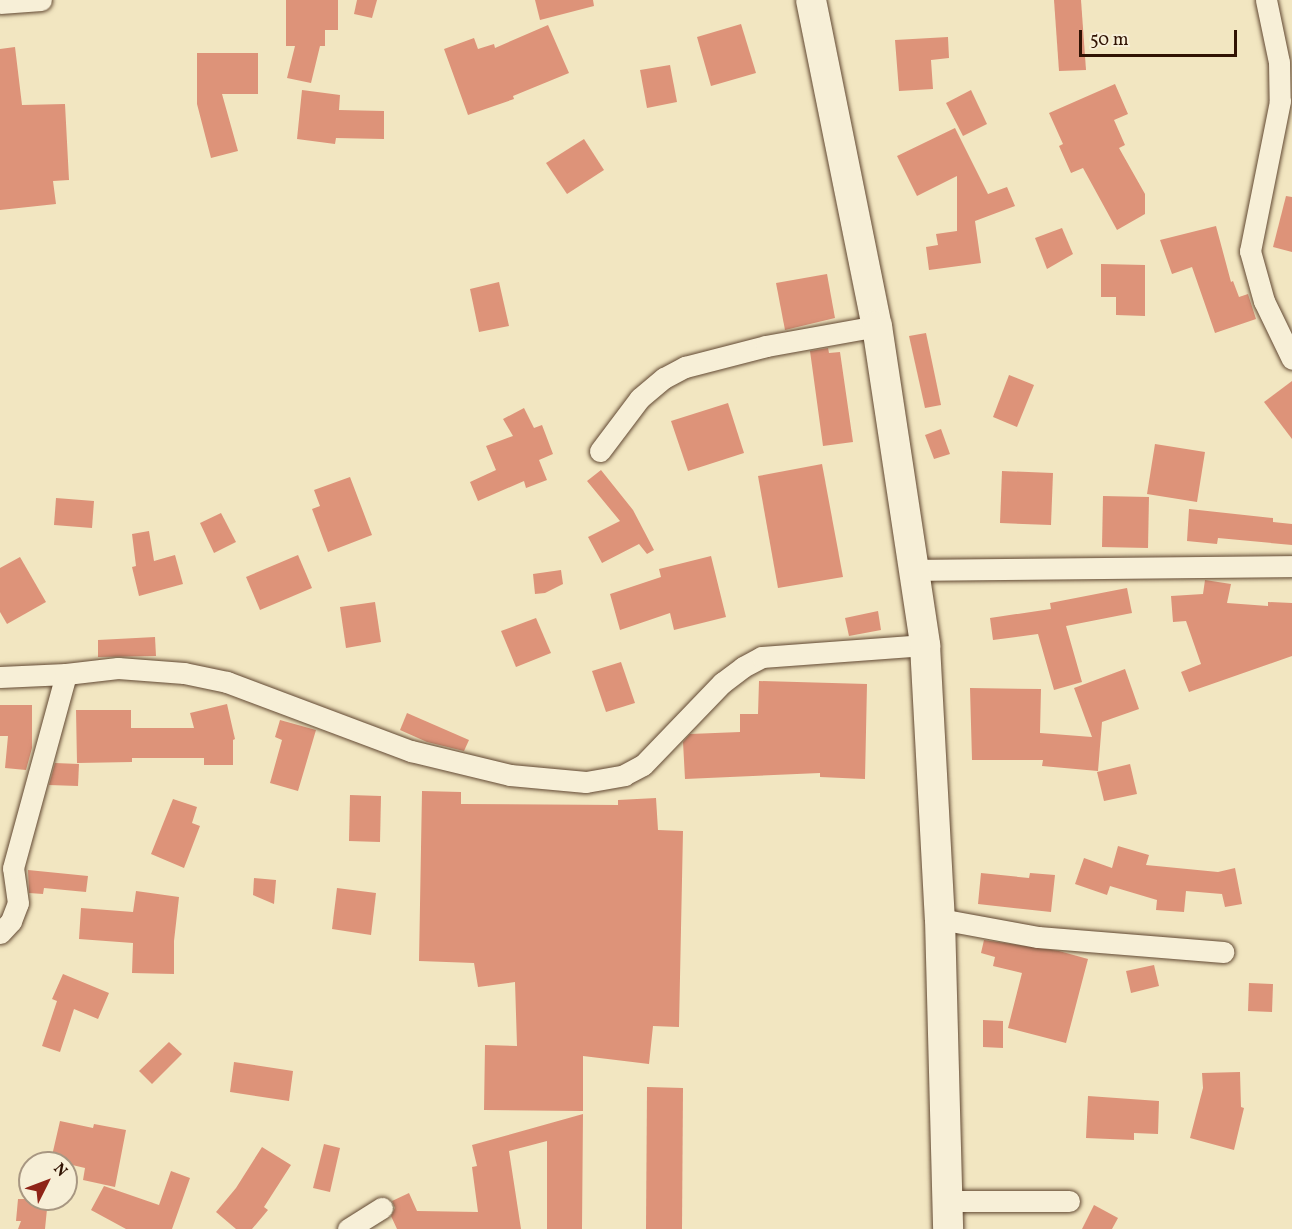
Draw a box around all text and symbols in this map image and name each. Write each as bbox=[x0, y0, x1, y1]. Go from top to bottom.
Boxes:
scale bar bbox=[1082, 18, 1240, 56]
text: 50 m bbox=[1090, 28, 1129, 53]
north arrow bbox=[18, 1151, 78, 1211]
text: N bbox=[48, 1159, 72, 1182]

